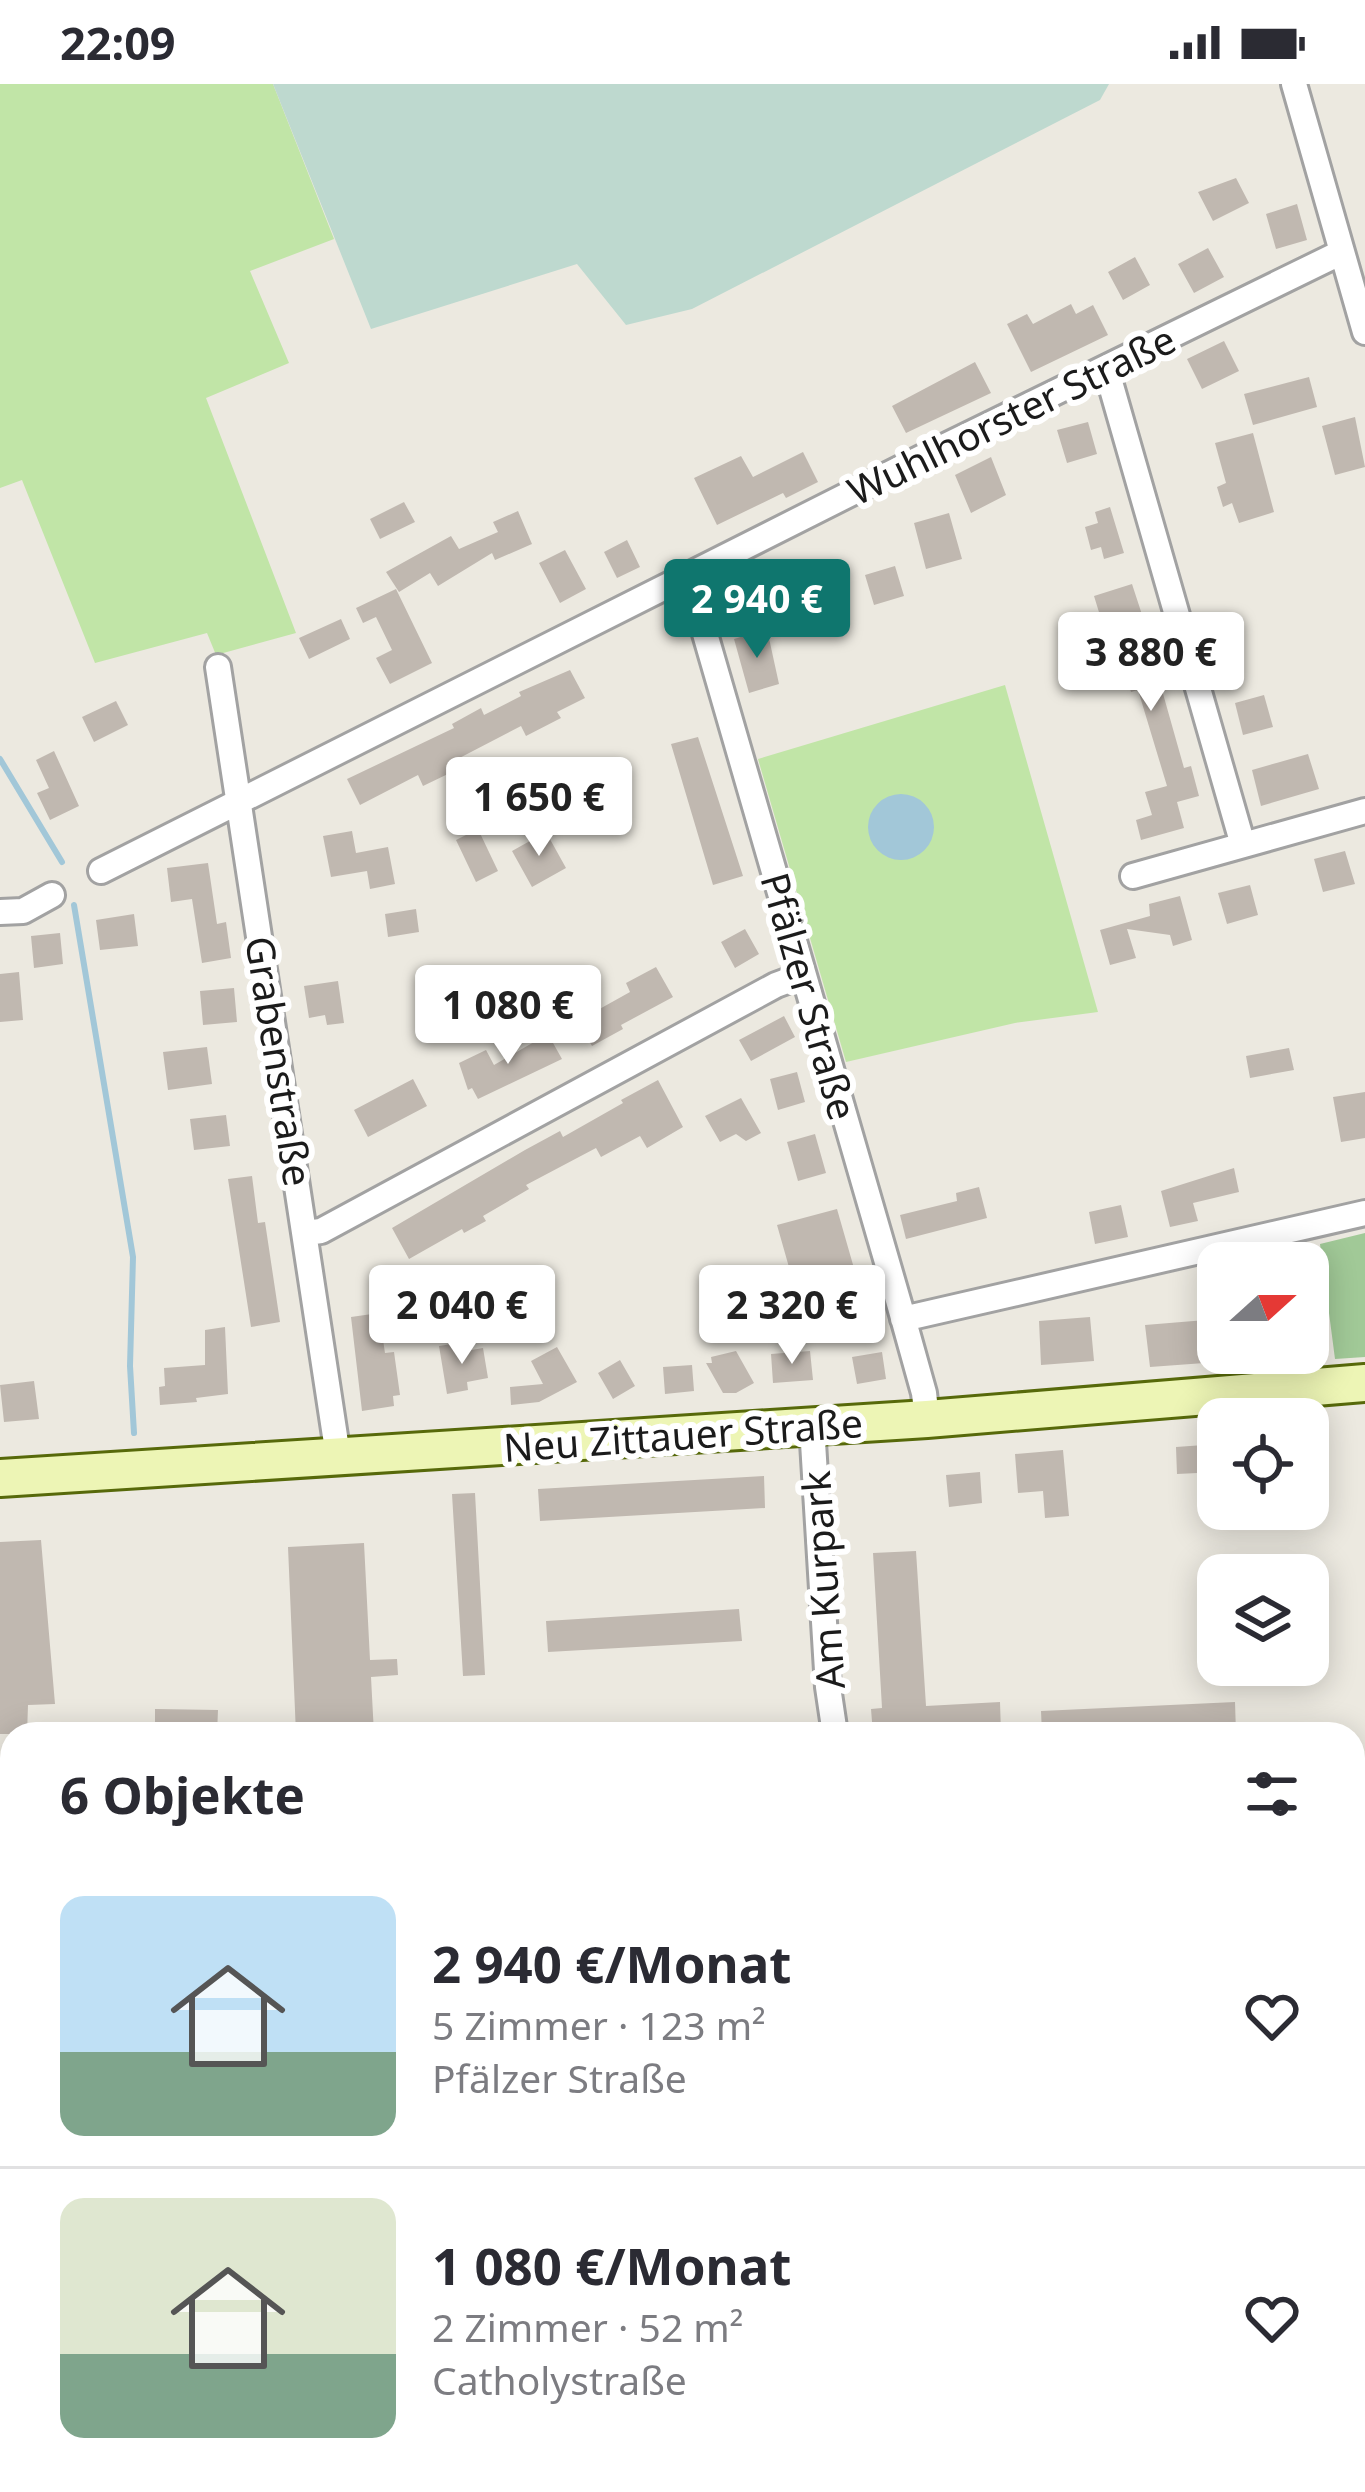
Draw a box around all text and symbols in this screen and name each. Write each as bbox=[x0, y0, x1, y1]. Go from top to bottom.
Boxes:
text: 22:09 bbox=[60, 12, 176, 73]
street label: Wuhlhorster Straße bbox=[838, 312, 1184, 516]
pin: 2 940 € bbox=[646, 559, 868, 661]
text: 2 940 € bbox=[691, 571, 823, 624]
pin: 3 880 € bbox=[1040, 612, 1262, 714]
text: 3 880 € bbox=[1085, 624, 1217, 677]
pin: 1 650 € bbox=[428, 757, 650, 859]
text: 1 650 € bbox=[473, 769, 605, 822]
street label: Pfälzer Straße bbox=[749, 866, 871, 1126]
street label: Grabenstraße bbox=[234, 932, 326, 1190]
pin: 1 080 € bbox=[397, 965, 619, 1067]
text: 1 080 € bbox=[442, 977, 574, 1030]
north arrow bbox=[1197, 1242, 1329, 1374]
map controls bbox=[1197, 1242, 1329, 1686]
pin: 2 040 € bbox=[351, 1265, 573, 1367]
pin: 2 320 € bbox=[681, 1265, 903, 1367]
text: 2 040 € bbox=[396, 1277, 528, 1330]
text: 2 320 € bbox=[726, 1277, 858, 1330]
street label: Neu Zittauer Straße bbox=[502, 1395, 864, 1473]
button: locate bbox=[1197, 1398, 1329, 1530]
street label: Am Kurpark bbox=[788, 1469, 856, 1691]
button: layers bbox=[1197, 1554, 1329, 1686]
text: 6 Objekte bbox=[60, 1759, 305, 1829]
icon: filters bbox=[1239, 1761, 1305, 1827]
text: 2 940 €/Monat bbox=[432, 1928, 791, 1998]
icon: home bbox=[156, 1944, 300, 2088]
icon: heart bbox=[1239, 1983, 1305, 2049]
text: 5 Zimmer · 123 m² bbox=[432, 1998, 766, 2051]
text: Pfälzer Straße bbox=[432, 2051, 687, 2104]
text: 1 080 €/Monat bbox=[432, 2230, 791, 2300]
icon: home bbox=[156, 2246, 300, 2390]
icon: heart bbox=[1239, 2285, 1305, 2351]
text: 2 Zimmer · 52 m² bbox=[432, 2300, 743, 2353]
text: Catholystraße bbox=[432, 2353, 687, 2406]

